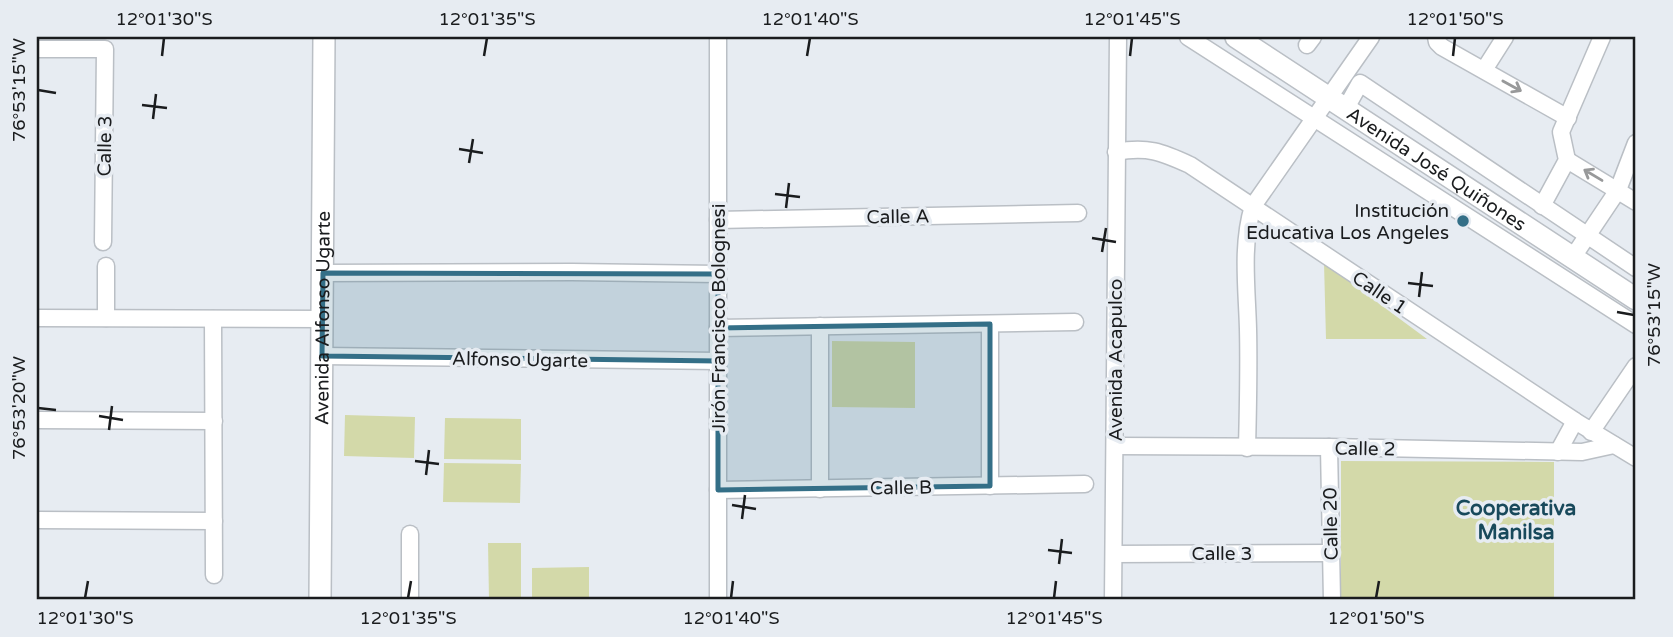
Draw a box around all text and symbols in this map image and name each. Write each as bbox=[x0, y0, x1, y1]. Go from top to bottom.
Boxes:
text: 12°01'30"S bbox=[115, 8, 213, 30]
text: 12°01'35"S bbox=[438, 8, 536, 30]
text: 12°01'40"S bbox=[761, 8, 859, 30]
text: 12°01'45"S bbox=[1083, 8, 1181, 30]
text: 12°01'50"S bbox=[1406, 8, 1504, 30]
text: 76°53'15"W bbox=[8, 38, 30, 142]
one-way arrow bbox=[1501, 80, 1522, 93]
street label: Avenida José Quiñones bbox=[1343, 103, 1530, 236]
street label: Calle 3 bbox=[93, 115, 117, 177]
one-way arrow bbox=[1583, 168, 1603, 182]
place label: Institución Educativa Los Angeles bbox=[1246, 200, 1449, 244]
street label: Jirón Francisco Bolognesi bbox=[708, 204, 730, 432]
street label: Calle A bbox=[866, 205, 930, 229]
street label: Avenida Alfonso Ugarte bbox=[311, 211, 335, 425]
marker: Institución Educativa Los Angeles bbox=[1455, 213, 1471, 229]
text: 76°53'15"W bbox=[1643, 263, 1665, 367]
street label: Calle 1 bbox=[1348, 267, 1411, 319]
street label: Avenida Acapulco bbox=[1105, 279, 1127, 441]
street label: Alfonso Ugarte bbox=[452, 348, 588, 372]
text: 76°53'20"W bbox=[8, 356, 30, 460]
street label: Calle 2 bbox=[1334, 437, 1396, 461]
street label: Calle B bbox=[870, 476, 932, 500]
street label: Calle 20 bbox=[1319, 487, 1343, 561]
district label: Cooperativa Manilsa bbox=[1456, 496, 1576, 545]
street label: Calle 3 bbox=[1192, 543, 1252, 565]
text: 12°01'30"S bbox=[36, 607, 134, 629]
text: 12°01'35"S bbox=[359, 607, 457, 629]
text: 12°01'40"S bbox=[682, 607, 780, 629]
text: 12°01'45"S bbox=[1005, 607, 1103, 629]
text: 12°01'50"S bbox=[1327, 607, 1425, 629]

